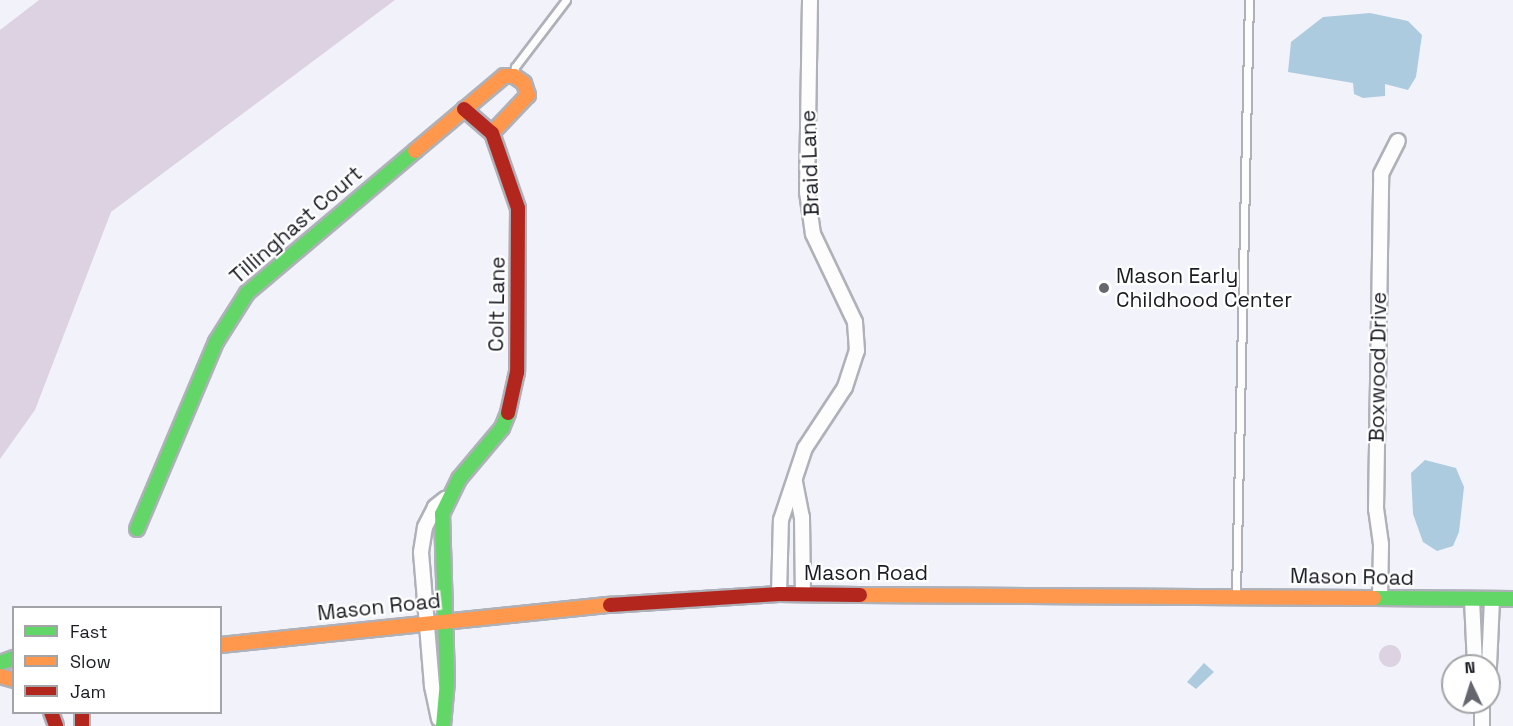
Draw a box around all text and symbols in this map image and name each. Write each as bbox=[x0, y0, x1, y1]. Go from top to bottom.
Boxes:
street label: Braid Lane bbox=[796, 109, 824, 217]
street label: Tillinghast Court bbox=[225, 161, 367, 289]
street label: Colt Lane bbox=[484, 256, 510, 352]
place label: Mason Early Childhood Center bbox=[1116, 263, 1292, 313]
marker: Mason Early Childhood Center bbox=[1097, 281, 1111, 295]
street label: Boxwood Drive bbox=[1364, 292, 1392, 442]
street label: Mason Road bbox=[804, 560, 928, 586]
street label: Mason Road bbox=[1290, 563, 1414, 591]
street label: Mason Road bbox=[316, 588, 442, 626]
legend bbox=[12, 606, 222, 714]
text: Fast bbox=[70, 620, 107, 643]
text: Slow bbox=[70, 650, 111, 673]
north arrow bbox=[1441, 654, 1501, 714]
text: N bbox=[1464, 657, 1476, 678]
text: Jam bbox=[70, 680, 106, 703]

